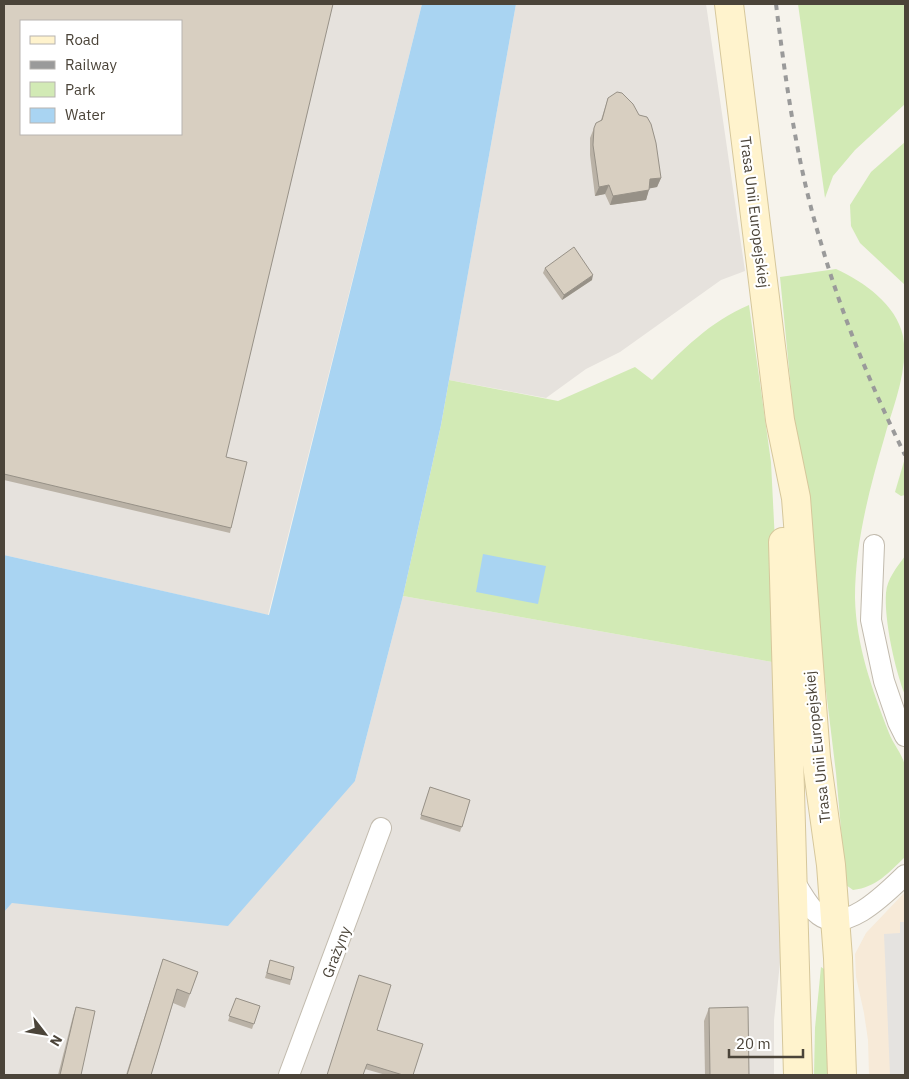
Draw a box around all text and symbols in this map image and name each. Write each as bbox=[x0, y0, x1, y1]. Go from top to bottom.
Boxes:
legend bbox=[20, 20, 182, 135]
text: Road bbox=[65, 30, 100, 49]
text: Railway bbox=[65, 55, 118, 74]
text: Park bbox=[65, 80, 95, 99]
text: Water bbox=[65, 105, 106, 124]
street label: Trasa Unii Europejskiej bbox=[736, 135, 774, 289]
street label: Trasa Unii Europejskiej bbox=[800, 670, 834, 824]
street label: Grażyny bbox=[317, 923, 355, 981]
north arrow bbox=[20, 1009, 70, 1059]
scale bar bbox=[729, 1026, 803, 1058]
text: N bbox=[46, 1032, 66, 1050]
text: 20 m bbox=[736, 1034, 771, 1053]

